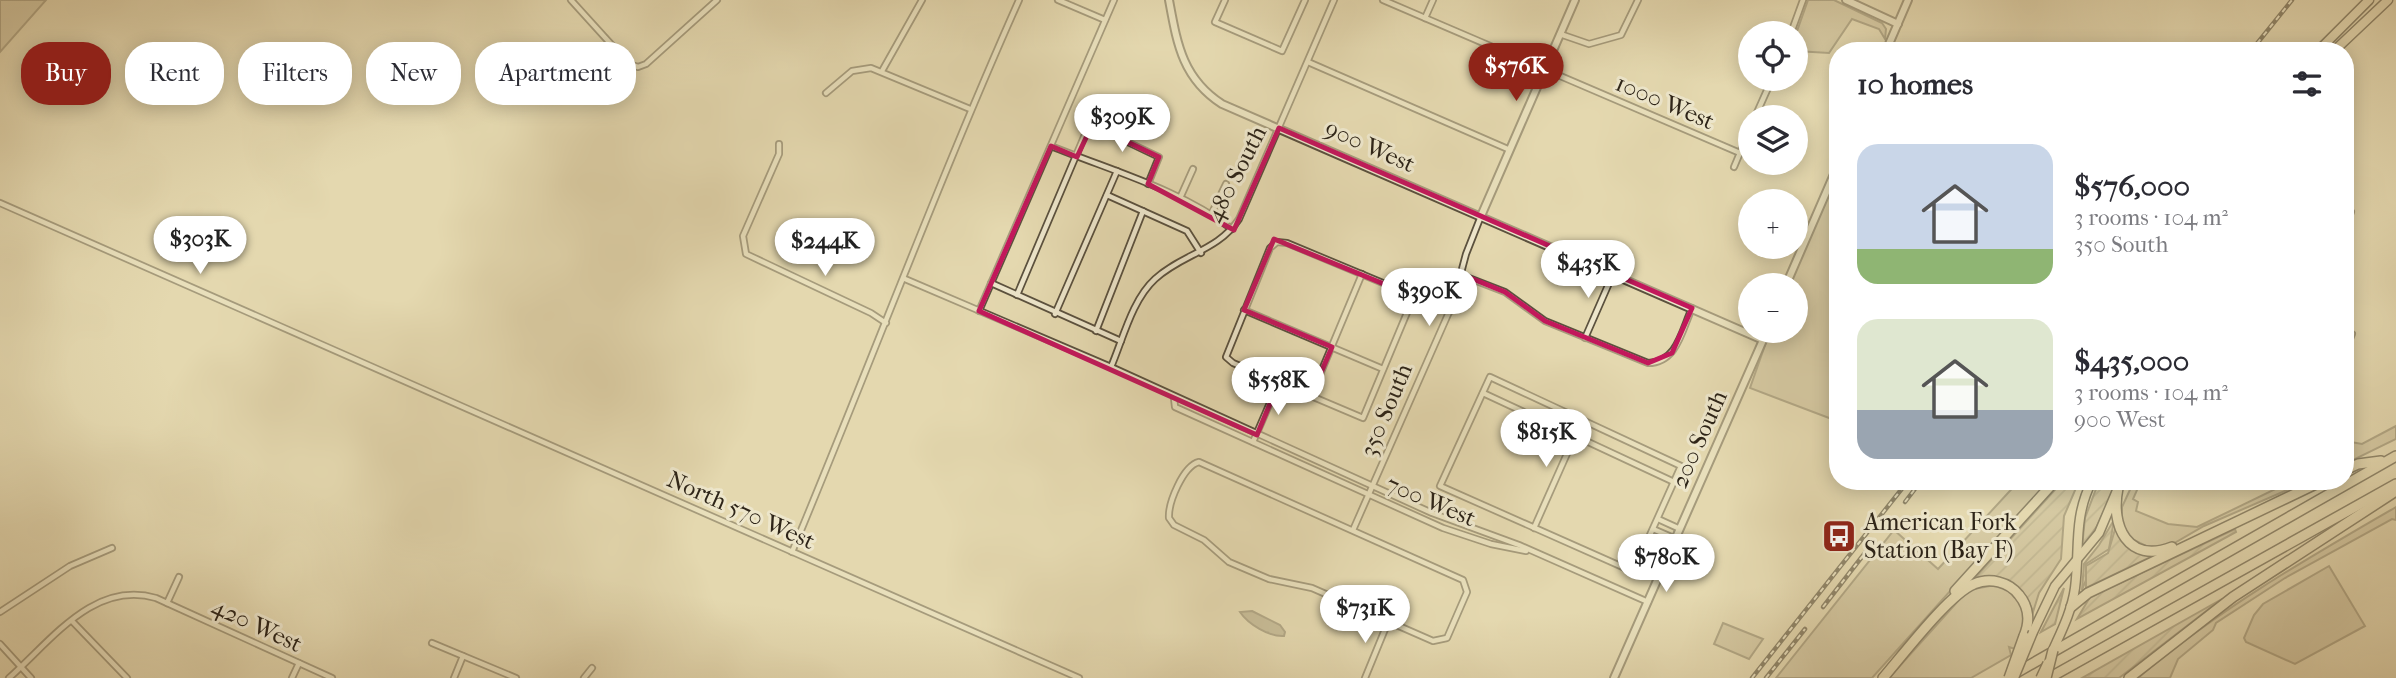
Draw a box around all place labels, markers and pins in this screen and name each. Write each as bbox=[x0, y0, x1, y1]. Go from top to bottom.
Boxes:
pin: $576K bbox=[1467, 43, 1565, 103]
pin: $309K bbox=[1073, 94, 1171, 154]
pin: $303K bbox=[151, 216, 249, 276]
pin: $244K bbox=[776, 218, 874, 278]
pin: $435K bbox=[1539, 240, 1637, 300]
pin: $390K bbox=[1380, 268, 1478, 328]
pin: $558K bbox=[1229, 358, 1327, 417]
pin: $815K bbox=[1497, 410, 1595, 469]
place label: American Fork Station (Bay F) bbox=[1863, 508, 2017, 564]
bus stop icon: American Fork Station (Bay F) bbox=[1820, 517, 1858, 555]
pin: $780K bbox=[1617, 534, 1715, 594]
pin: $731K bbox=[1316, 586, 1414, 645]

